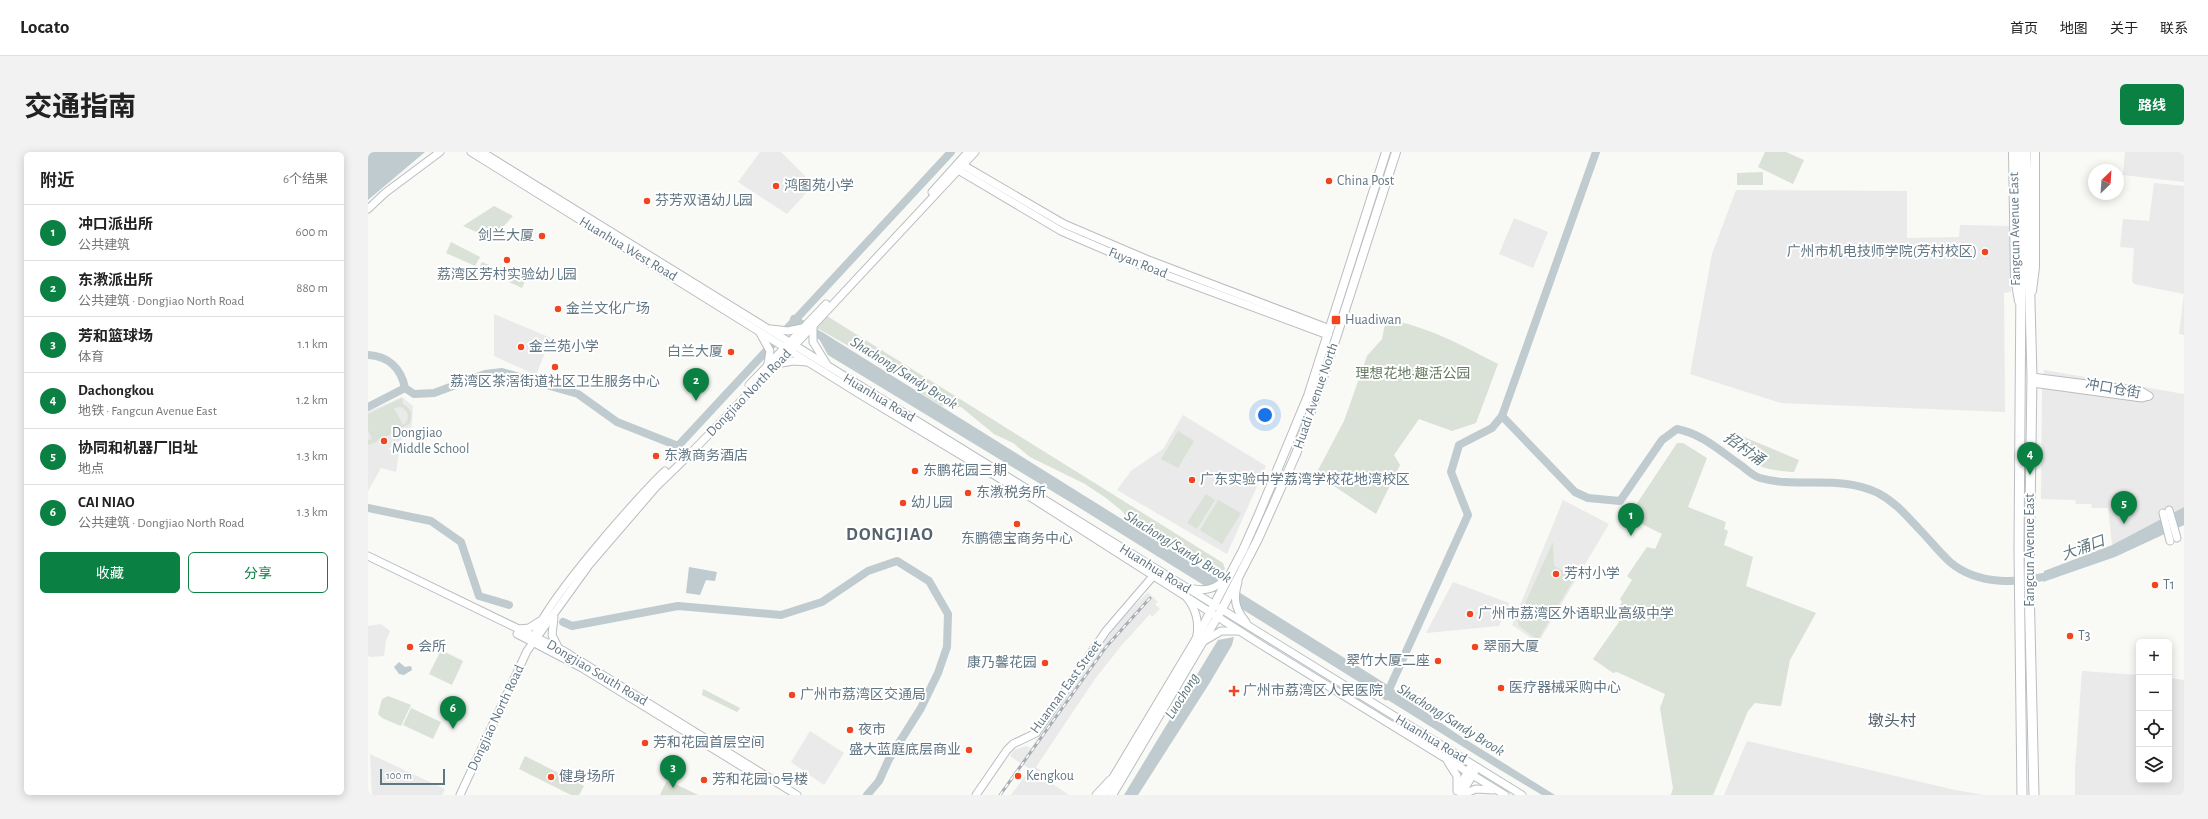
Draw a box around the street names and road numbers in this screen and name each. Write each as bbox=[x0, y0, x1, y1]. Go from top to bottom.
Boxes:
street label: Fangcun Avenue East bbox=[2007, 172, 2023, 286]
street label: Huanhua West Road bbox=[577, 214, 679, 284]
street label: Fuyan Road bbox=[1107, 245, 1169, 281]
street label: Huadi Avenue North bbox=[1291, 341, 1341, 451]
street label: Dongjiao North Road bbox=[704, 347, 794, 439]
street label: Huanhua Road bbox=[841, 371, 917, 425]
street label: 冲口仓街 bbox=[2084, 376, 2142, 401]
street label: Fangcun Avenue East bbox=[2023, 493, 2037, 607]
street label: Huanhua Road bbox=[1117, 542, 1193, 596]
street label: Dongjiao South Road bbox=[544, 637, 650, 709]
street label: Huannan East Street bbox=[1028, 638, 1105, 736]
street label: Dongjiao North Road bbox=[465, 663, 527, 773]
street label: Huanhua Road bbox=[1393, 712, 1469, 766]

